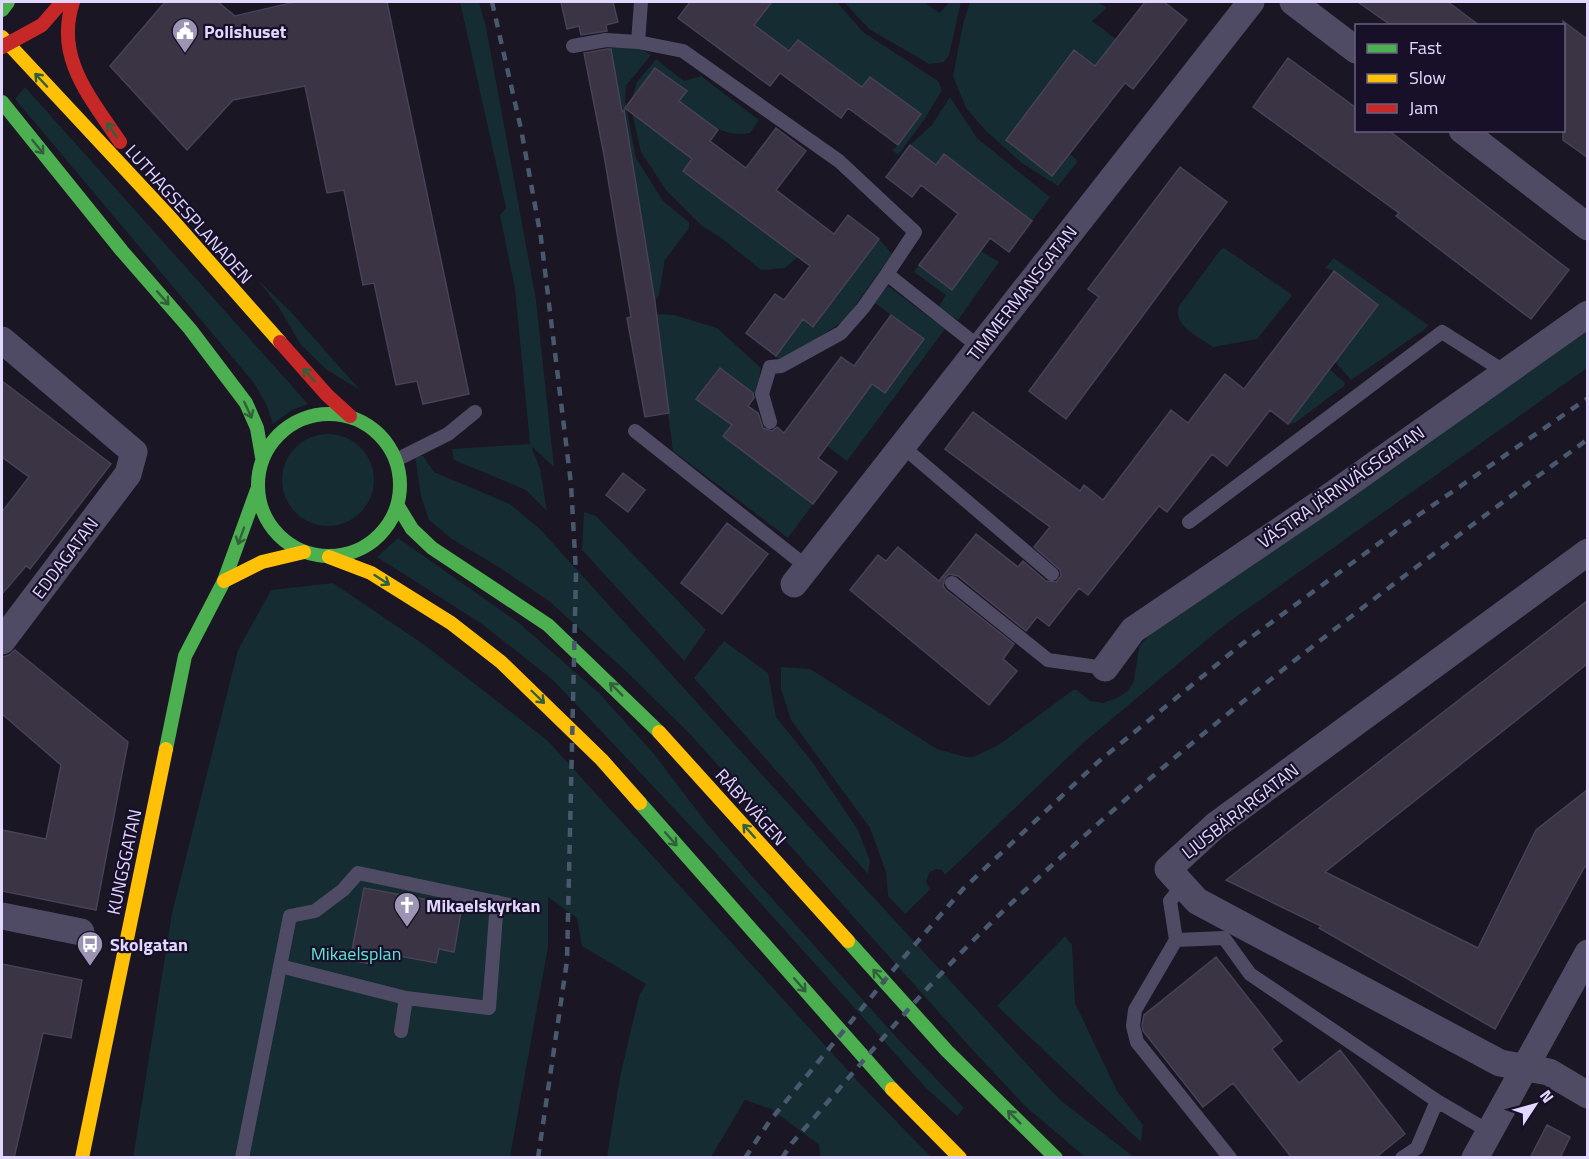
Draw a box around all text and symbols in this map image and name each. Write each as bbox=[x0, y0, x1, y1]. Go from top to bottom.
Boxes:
public building icon: Polishuset bbox=[170, 16, 200, 54]
place label: Polishuset bbox=[204, 18, 287, 45]
legend bbox=[1355, 24, 1565, 132]
text: Fast bbox=[1409, 34, 1442, 61]
text: Slow bbox=[1409, 64, 1446, 91]
one-way arrow bbox=[34, 72, 48, 87]
text: Jam bbox=[1409, 94, 1438, 121]
one-way arrow bbox=[106, 122, 118, 139]
street label: LUTHAGSESPLANADEN bbox=[119, 138, 259, 290]
one-way arrow bbox=[32, 139, 45, 155]
street label: TIMMERMANSGATAN bbox=[960, 220, 1084, 366]
one-way arrow bbox=[156, 290, 169, 306]
one-way arrow bbox=[302, 367, 316, 382]
one-way arrow bbox=[243, 401, 255, 419]
street label: VÄSTRA JÄRNVÄGSGATAN bbox=[1252, 419, 1430, 555]
street label: EDDAGATAN bbox=[25, 512, 105, 604]
one-way arrow bbox=[234, 526, 245, 545]
one-way arrow bbox=[373, 575, 390, 587]
one-way arrow bbox=[608, 681, 623, 696]
one-way arrow bbox=[530, 690, 545, 704]
street label: LJUSBÄRARGATAN bbox=[1176, 757, 1304, 865]
street label: RÅBYVÄGEN bbox=[709, 762, 793, 852]
street label: KUNGSGATAN bbox=[100, 807, 148, 917]
one-way arrow bbox=[742, 824, 756, 839]
one-way arrow bbox=[664, 831, 678, 846]
church icon: Mikaelskyrkan bbox=[392, 890, 422, 928]
place label: Mikaelskyrkan bbox=[426, 892, 540, 919]
bus stop icon: Skolgatan bbox=[75, 929, 105, 967]
place label: Skolgatan bbox=[110, 931, 188, 958]
park label: Mikaelsplan bbox=[311, 940, 401, 967]
one-way arrow bbox=[872, 969, 886, 984]
one-way arrow bbox=[793, 977, 807, 992]
north arrow bbox=[1505, 1075, 1565, 1135]
text: N bbox=[1534, 1085, 1560, 1108]
one-way arrow bbox=[1006, 1110, 1021, 1125]

